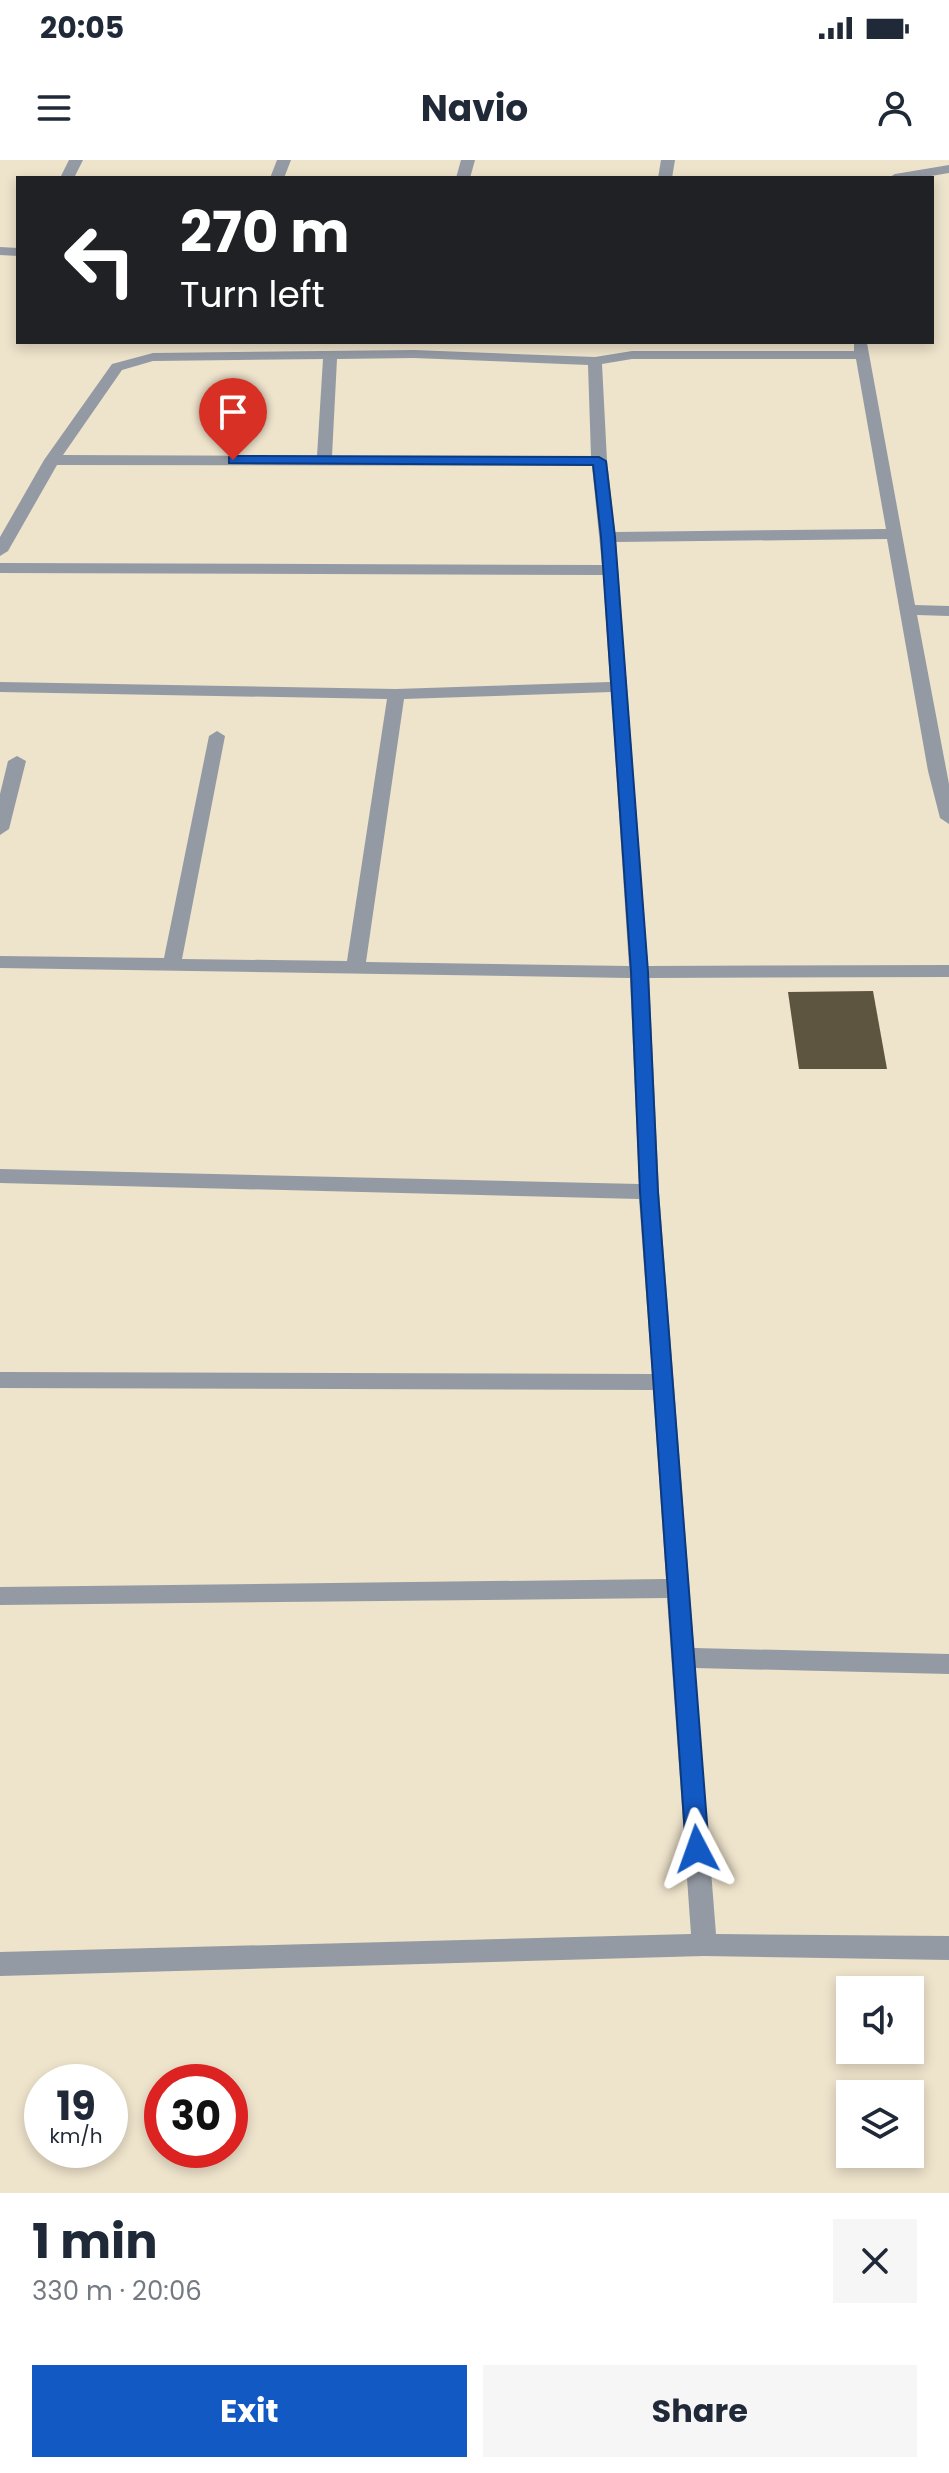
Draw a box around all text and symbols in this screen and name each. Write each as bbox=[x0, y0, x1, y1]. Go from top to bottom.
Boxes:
text: 20:05 bbox=[40, 6, 124, 49]
text: Navio bbox=[421, 83, 528, 134]
icon: menu bbox=[32, 86, 76, 130]
icon: person bbox=[873, 86, 917, 130]
text: 270 m bbox=[180, 193, 350, 272]
icon: left bbox=[48, 208, 152, 312]
text: Turn left bbox=[180, 269, 325, 320]
pin bbox=[199, 378, 267, 460]
icon: arrive bbox=[211, 390, 255, 434]
position arrow bbox=[655, 1807, 739, 1891]
map controls bbox=[836, 1976, 924, 2168]
button: sound bbox=[836, 1976, 924, 2064]
speed limit sign: 30 bbox=[144, 2064, 248, 2168]
text: 19 bbox=[56, 2078, 96, 2134]
button: layers bbox=[836, 2080, 924, 2168]
text: km/h bbox=[49, 2122, 103, 2150]
text: 1 min bbox=[32, 2208, 158, 2275]
button: close bbox=[833, 2219, 917, 2303]
text: 330 m · 20:06 bbox=[32, 2273, 202, 2309]
button: Exit bbox=[32, 2365, 467, 2457]
button: Share bbox=[483, 2365, 917, 2457]

